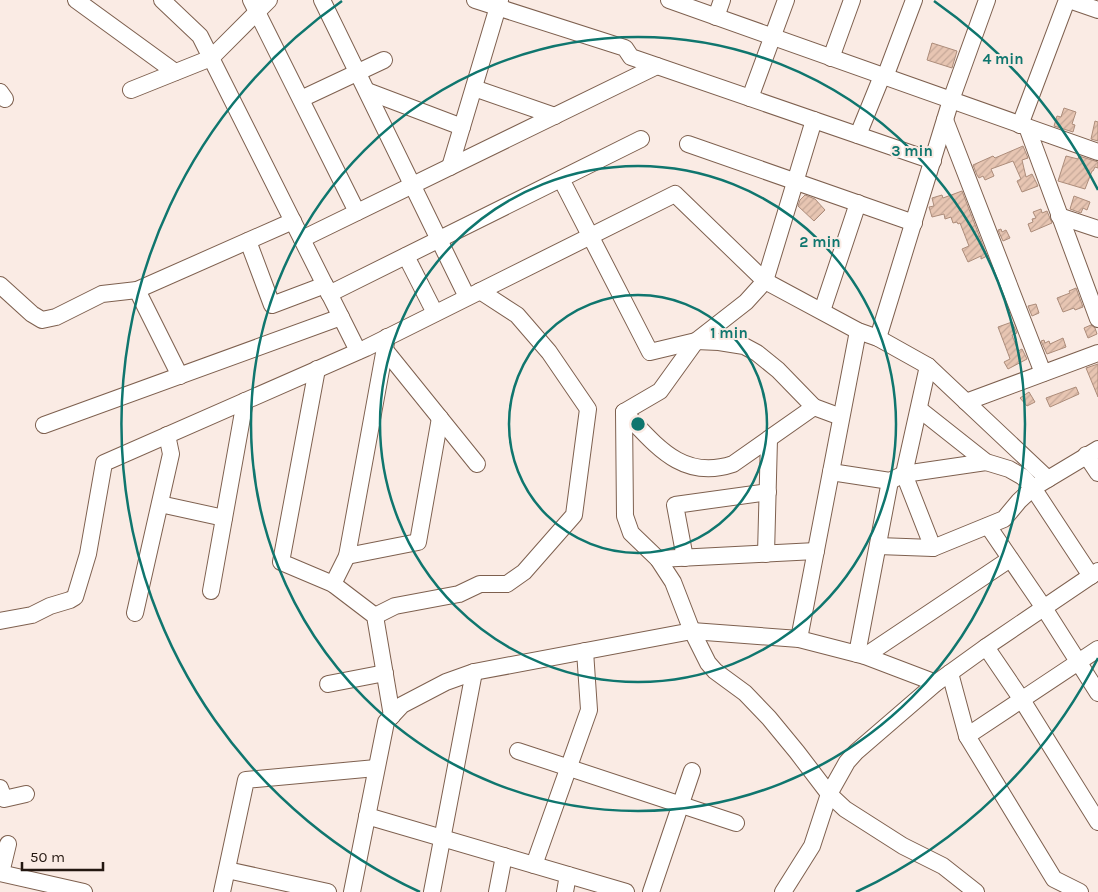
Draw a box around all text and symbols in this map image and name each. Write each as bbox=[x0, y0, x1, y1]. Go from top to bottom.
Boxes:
text: 4 min bbox=[982, 50, 1024, 68]
text: 3 min bbox=[891, 142, 933, 160]
text: 2 min bbox=[799, 233, 841, 251]
text: 1 min bbox=[710, 324, 748, 342]
centre of rings bbox=[629, 415, 647, 433]
scale bar bbox=[22, 840, 104, 872]
text: 50 m bbox=[30, 848, 65, 866]

